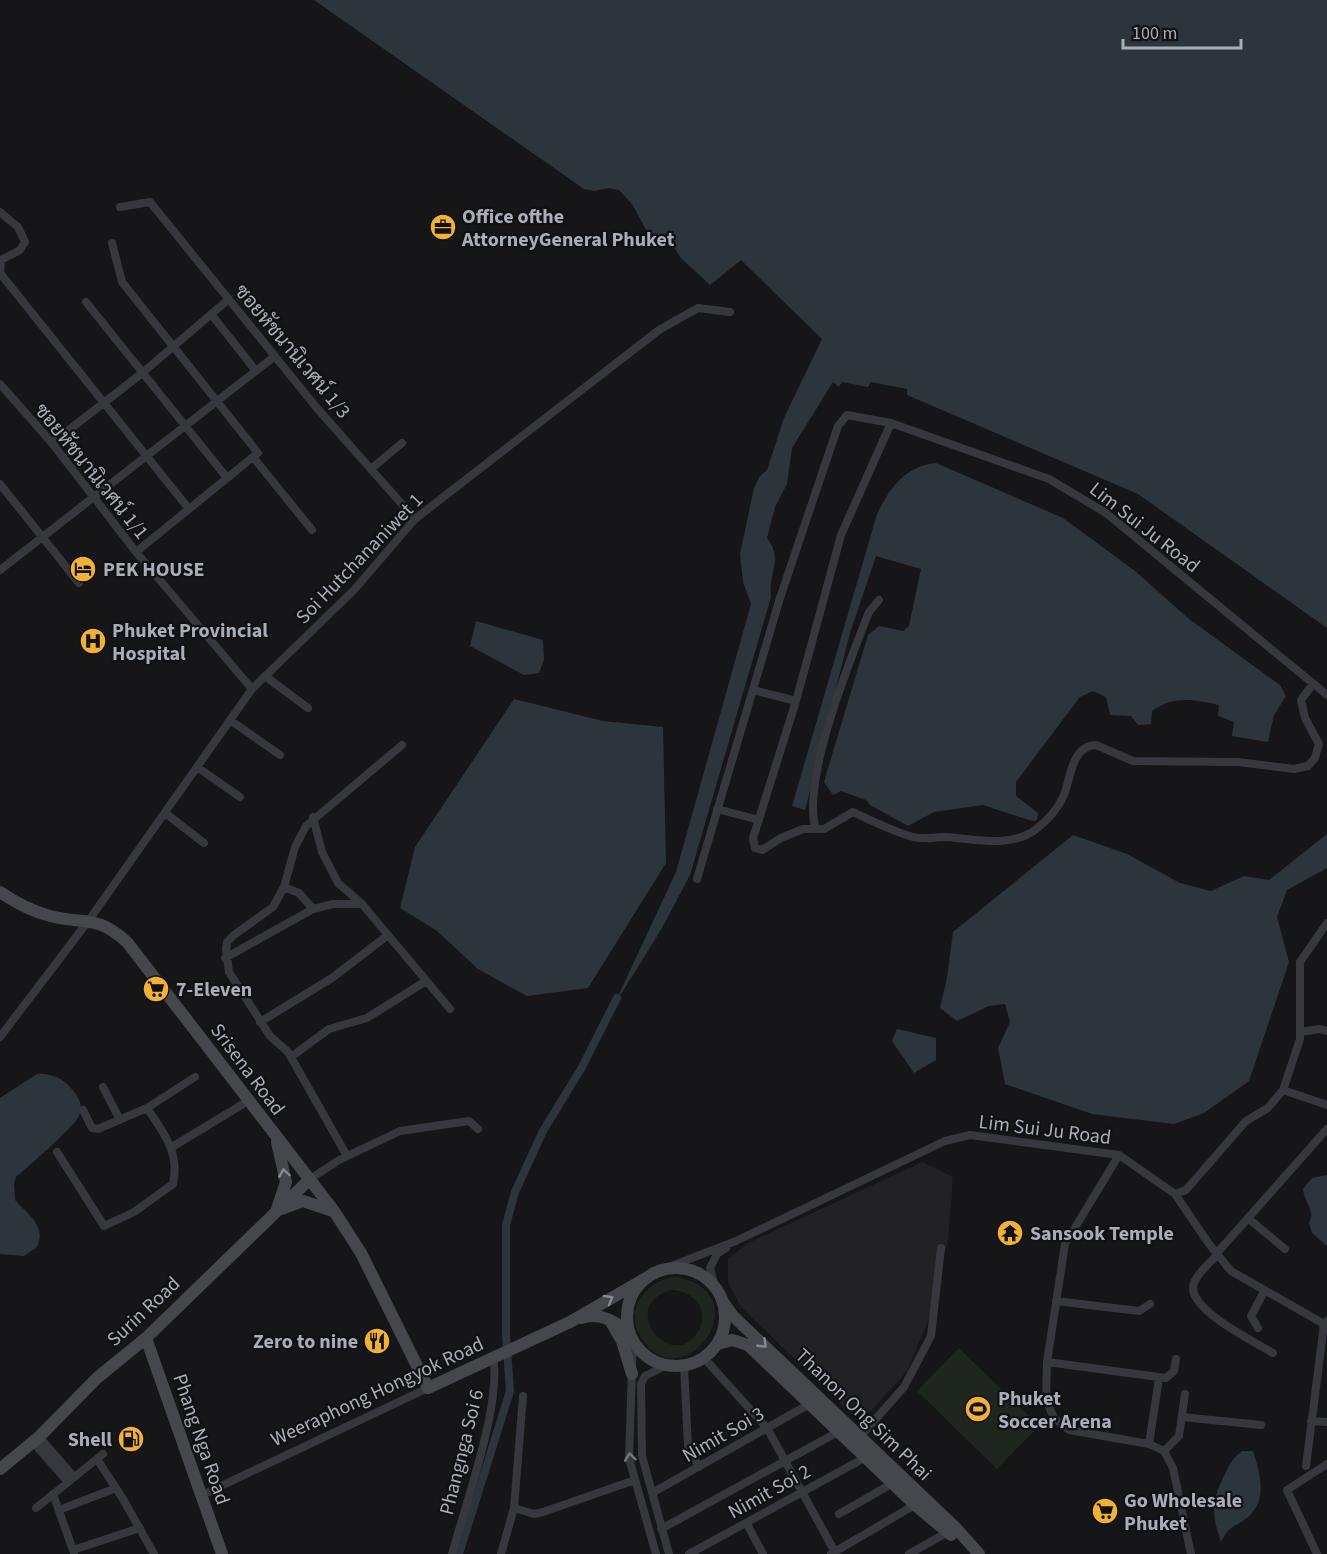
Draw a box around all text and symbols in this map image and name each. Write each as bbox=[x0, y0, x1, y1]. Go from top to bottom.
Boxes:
scale bar bbox=[1123, 12, 1242, 50]
text: 100 m bbox=[1132, 21, 1177, 46]
place label: Office ofthe AttorneyGeneral Phuket bbox=[461, 203, 675, 254]
office icon: Office ofthe AttorneyGeneral Phuket bbox=[428, 212, 458, 242]
street label: ซอยหัชนานิเวศน์ 1/3 bbox=[228, 278, 358, 425]
street label: ซอยหัชนานิเวศน์ 1/1 bbox=[28, 397, 156, 546]
street label: Lim Sui Ju Road bbox=[1083, 476, 1205, 580]
street label: Soi Hutchananiwet 1 bbox=[290, 487, 430, 630]
hotel icon: PEK HOUSE bbox=[68, 554, 98, 584]
place label: PEK HOUSE bbox=[103, 556, 205, 584]
place label: Phuket Provincial Hospital bbox=[112, 617, 268, 668]
hospital icon: Phuket Provincial Hospital bbox=[78, 626, 108, 656]
supermarket icon: 7-Eleven bbox=[141, 974, 171, 1004]
place label: 7-Eleven bbox=[176, 976, 252, 1004]
street label: Srisena Road bbox=[203, 1018, 291, 1121]
street label: Lim Sui Ju Road bbox=[977, 1108, 1113, 1152]
one-way arrow bbox=[278, 1168, 291, 1178]
temple icon: Sansook Temple bbox=[995, 1218, 1025, 1248]
place label: Sansook Temple bbox=[1030, 1220, 1174, 1248]
street label: Surin Road bbox=[101, 1270, 187, 1353]
one-way arrow bbox=[603, 1295, 613, 1306]
restaurant icon: Zero to nine bbox=[362, 1326, 392, 1356]
place label: Zero to nine bbox=[253, 1328, 358, 1356]
street label: Weeraphong Hongyok Road bbox=[266, 1330, 489, 1454]
one-way arrow bbox=[755, 1337, 766, 1348]
street label: Thanon Ong Sim Phai bbox=[789, 1342, 938, 1487]
street label: Phang Nga Road bbox=[166, 1370, 237, 1509]
place label: Phuket Soccer Arena bbox=[998, 1385, 1112, 1436]
street label: Phangnga Soi 6 bbox=[433, 1386, 491, 1518]
sports icon: Phuket Soccer Arena bbox=[963, 1394, 993, 1424]
street label: Nimit Soi 3 bbox=[677, 1400, 770, 1470]
fuel station icon: Shell bbox=[116, 1424, 146, 1454]
place label: Shell bbox=[68, 1426, 112, 1454]
one-way arrow bbox=[624, 1452, 637, 1462]
street label: Nimit Soi 2 bbox=[723, 1458, 816, 1526]
place label: Go Wholesale Phuket bbox=[1124, 1487, 1242, 1538]
supermarket icon: Go Wholesale Phuket bbox=[1090, 1496, 1120, 1526]

